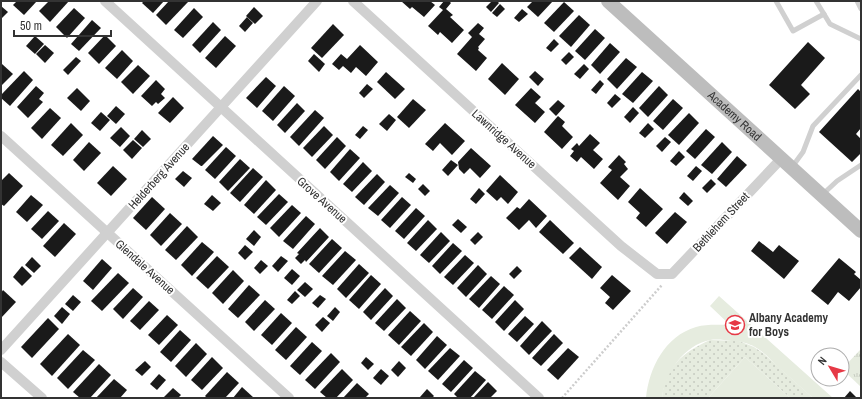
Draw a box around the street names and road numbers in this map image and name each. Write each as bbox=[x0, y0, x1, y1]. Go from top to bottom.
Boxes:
street label: Academy Road bbox=[703, 87, 765, 145]
street label: Lawnridge Avenue bbox=[468, 106, 540, 172]
street label: Helderberg Avenue bbox=[125, 139, 193, 213]
street label: Grove Avenue bbox=[294, 173, 350, 227]
street label: Bethlehem Street bbox=[689, 189, 753, 255]
street label: Glendale Avenue bbox=[112, 236, 178, 298]

